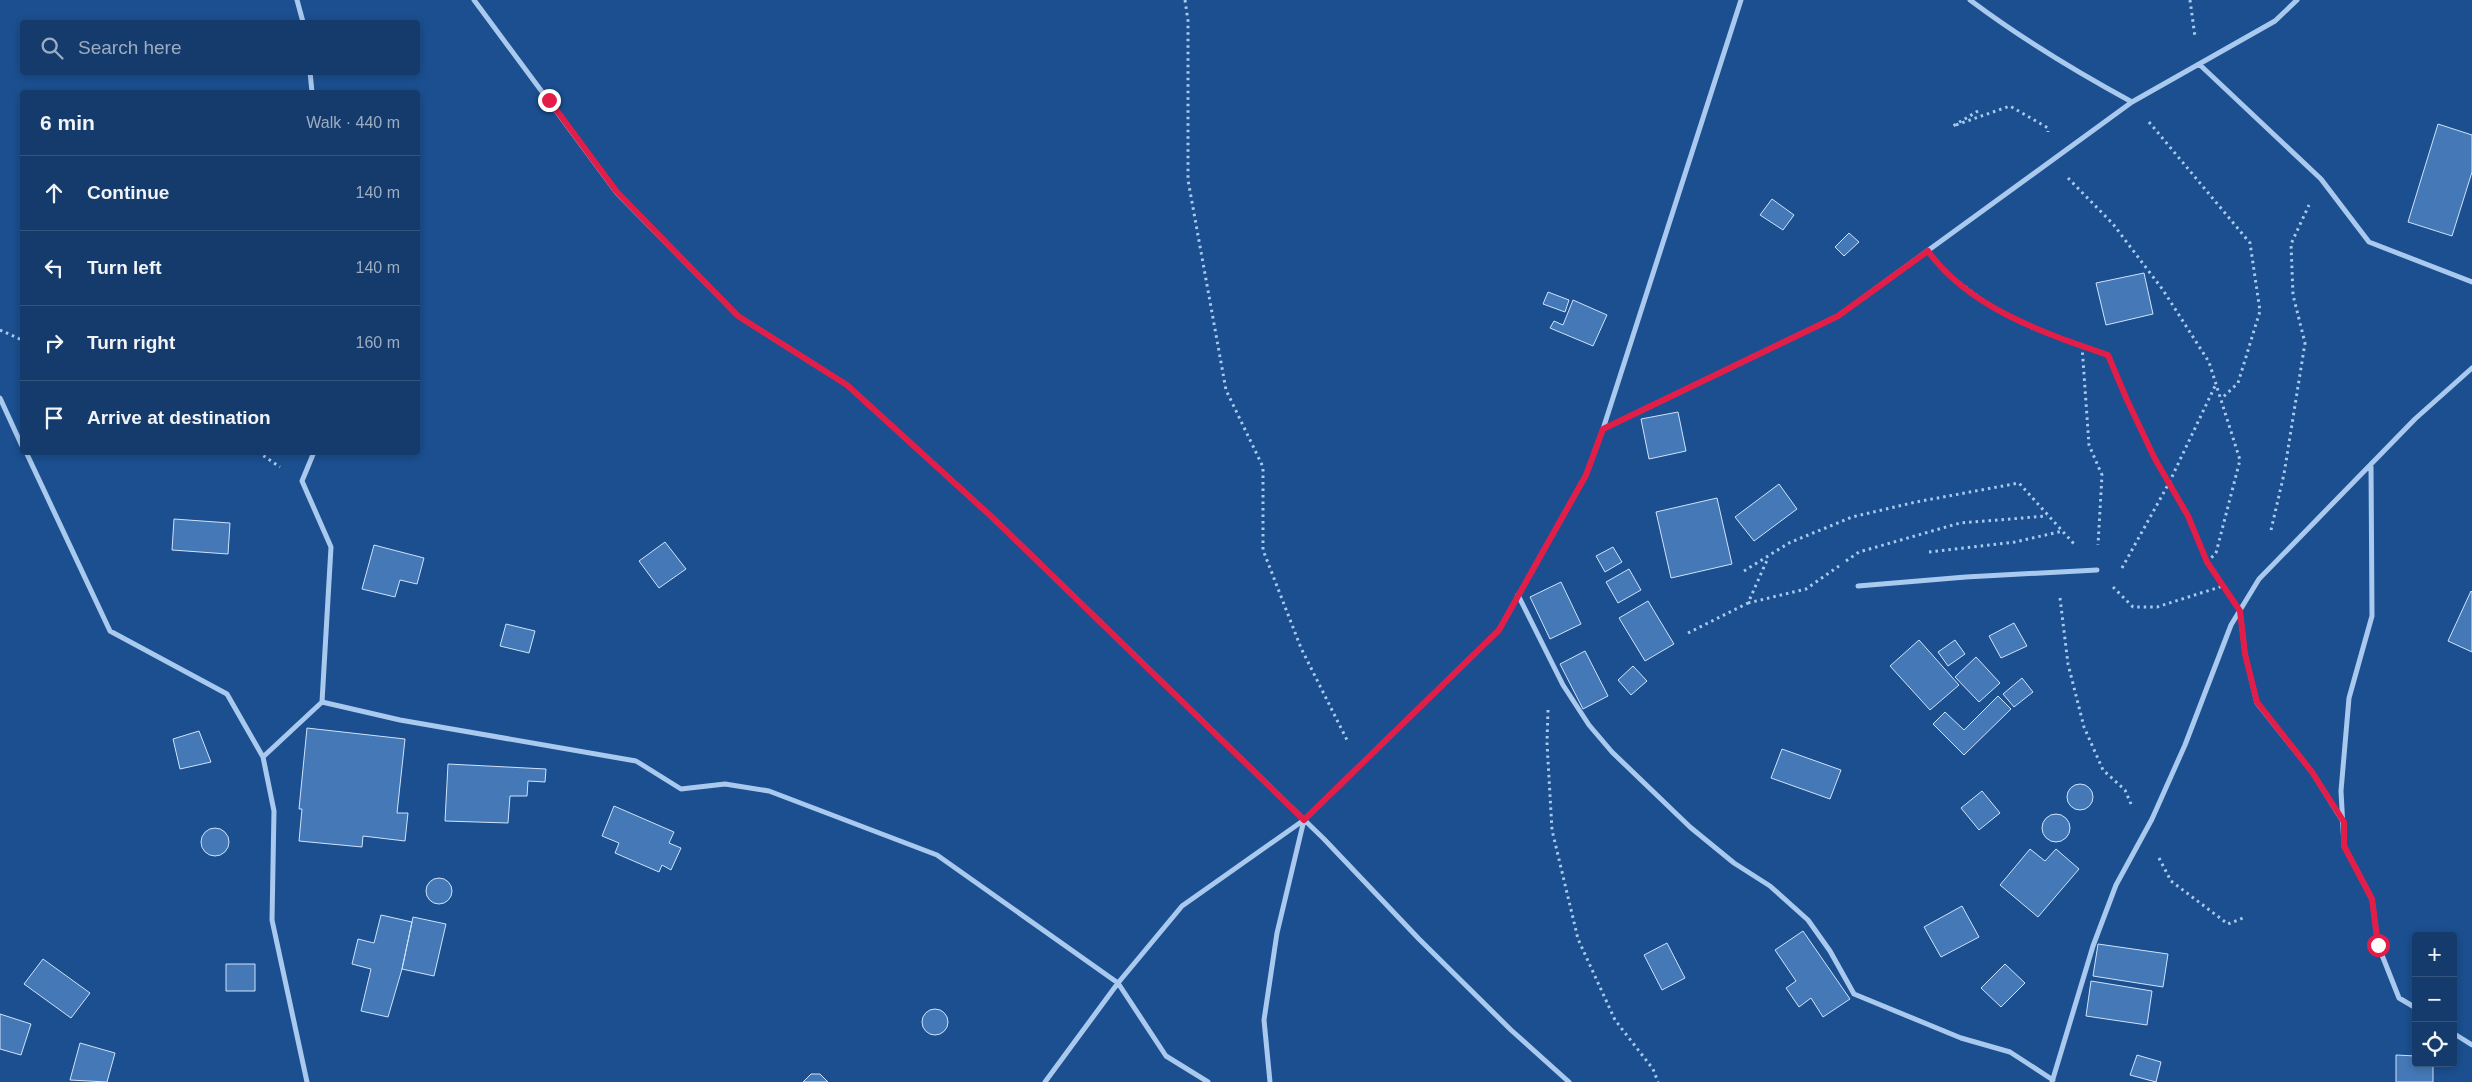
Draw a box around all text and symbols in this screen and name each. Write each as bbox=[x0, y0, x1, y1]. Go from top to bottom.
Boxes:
search box bbox=[20, 20, 420, 75]
icon: search bbox=[38, 34, 66, 62]
text: Search here bbox=[78, 37, 182, 58]
route end bbox=[538, 89, 561, 112]
text: 6 min bbox=[40, 111, 95, 134]
text: Walk · 440 m bbox=[306, 114, 400, 131]
icon: ahead bbox=[40, 179, 68, 207]
text: Continue bbox=[87, 182, 169, 203]
text: 140 m bbox=[356, 184, 400, 201]
icon: left bbox=[40, 254, 68, 282]
text: Turn left bbox=[87, 257, 162, 278]
text: 140 m bbox=[356, 259, 400, 276]
icon: right bbox=[40, 329, 68, 357]
text: Turn right bbox=[87, 332, 175, 353]
text: 160 m bbox=[356, 334, 400, 351]
icon: arrive bbox=[40, 404, 68, 432]
text: Arrive at destination bbox=[87, 407, 271, 428]
map controls bbox=[2412, 932, 2457, 1067]
button: + bbox=[2412, 932, 2457, 977]
route start bbox=[2367, 934, 2390, 957]
button: − bbox=[2412, 977, 2457, 1022]
button: locate bbox=[2412, 1022, 2457, 1067]

